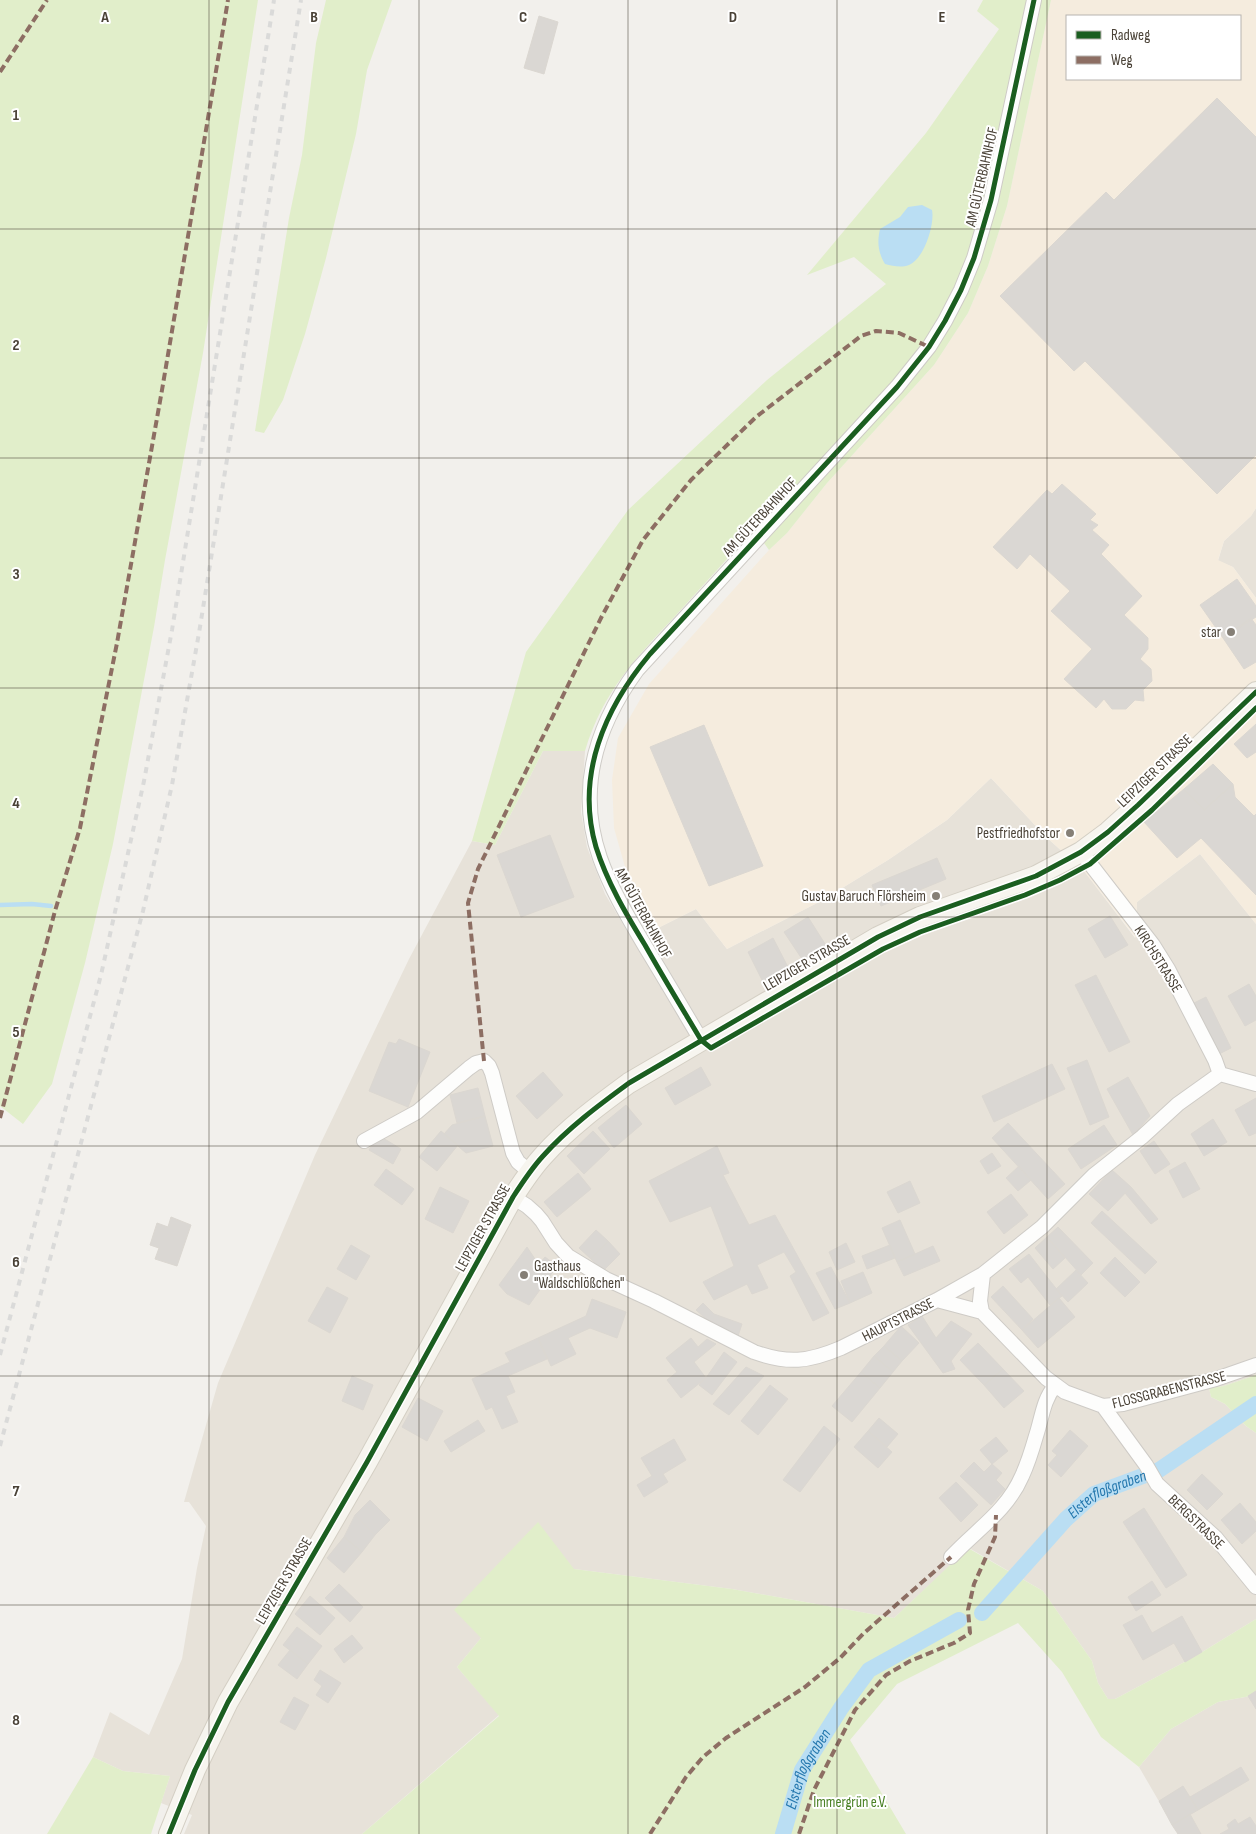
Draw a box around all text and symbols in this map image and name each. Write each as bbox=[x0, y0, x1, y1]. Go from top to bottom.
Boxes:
text: A bbox=[100, 8, 109, 27]
text: B bbox=[310, 8, 318, 27]
text: C bbox=[519, 8, 527, 27]
text: D bbox=[729, 8, 737, 27]
text: E bbox=[939, 8, 946, 27]
legend bbox=[1066, 15, 1241, 80]
text: Radweg bbox=[1111, 26, 1150, 45]
text: Weg bbox=[1111, 51, 1133, 70]
text: 1 bbox=[13, 106, 20, 125]
street label: AM GÜTERBAHNHOF bbox=[961, 126, 1003, 229]
text: 2 bbox=[12, 336, 20, 355]
street label: AM GÜTERBAHNHOF bbox=[718, 473, 801, 561]
text: 3 bbox=[12, 565, 20, 584]
place label: star bbox=[1201, 623, 1222, 642]
marker: star bbox=[1225, 626, 1237, 638]
street label: LEIPZIGER STRASSE bbox=[1113, 730, 1197, 812]
text: 4 bbox=[12, 794, 20, 813]
place label: Pestfriedhofstor bbox=[977, 824, 1061, 843]
marker: Pestfriedhofstor bbox=[1064, 827, 1076, 839]
street label: AM GÜTERBAHNHOF bbox=[610, 863, 676, 962]
place label: Gustav Baruch Flörsheim bbox=[802, 887, 926, 906]
marker: Gustav Baruch Flörsheim bbox=[930, 890, 942, 902]
street label: KIRCHSTRASSE bbox=[1130, 922, 1186, 996]
street label: LEIPZIGER STRASSE bbox=[760, 930, 854, 996]
text: 5 bbox=[12, 1023, 20, 1042]
street label: LEIPZIGER STRASSE bbox=[451, 1181, 515, 1275]
text: 6 bbox=[12, 1253, 20, 1272]
place label: Gasthaus "Waldschlößchen" bbox=[534, 1257, 624, 1293]
marker: Gasthaus "Waldschlößchen" bbox=[518, 1269, 530, 1281]
street label: HAUPTSTRASSE bbox=[859, 1294, 937, 1346]
street label: FLOSSGRABENSTRASSE bbox=[1110, 1367, 1228, 1413]
water label: Elsterfloßgraben bbox=[1064, 1466, 1149, 1523]
text: 7 bbox=[13, 1482, 20, 1501]
street label: BERGSTRASSE bbox=[1164, 1490, 1228, 1554]
street label: LEIPZIGER STRASSE bbox=[251, 1534, 317, 1628]
text: 8 bbox=[12, 1711, 20, 1730]
water label: Elsterfloßgraben bbox=[781, 1725, 835, 1811]
park label: Immergrün e.V. bbox=[813, 1793, 887, 1812]

